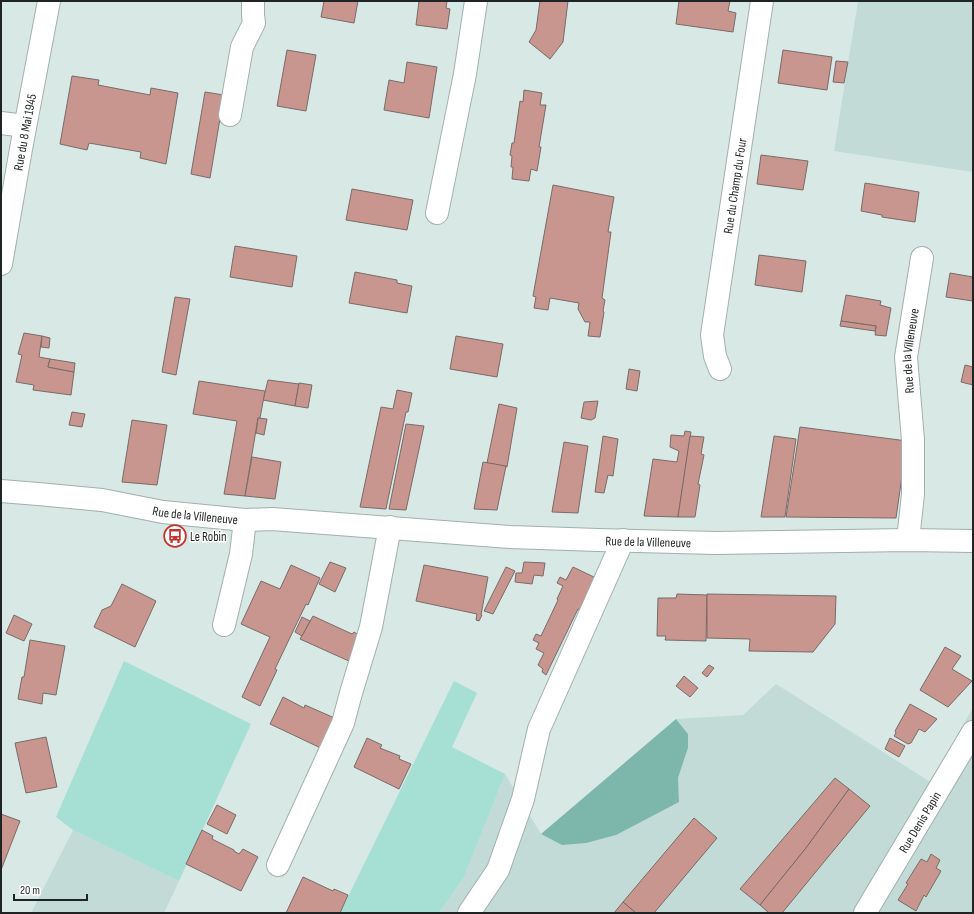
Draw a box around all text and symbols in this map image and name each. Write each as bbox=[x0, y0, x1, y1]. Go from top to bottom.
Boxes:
street label: Rue du 8 Mai 1945 bbox=[10, 93, 40, 172]
street label: Rue du Champ du Four bbox=[720, 137, 750, 235]
street label: Rue de la Villeneuve bbox=[899, 307, 923, 394]
street label: Rue de la Villeneuve bbox=[151, 503, 239, 528]
bus stop icon: Le Robin bbox=[162, 523, 188, 549]
place label: Le Robin bbox=[190, 529, 227, 545]
street label: Rue de la Villeneuve bbox=[605, 533, 691, 551]
street label: Rue Denis Papin bbox=[896, 789, 945, 856]
scale bar bbox=[14, 876, 87, 902]
text: 20 m bbox=[20, 883, 40, 898]

